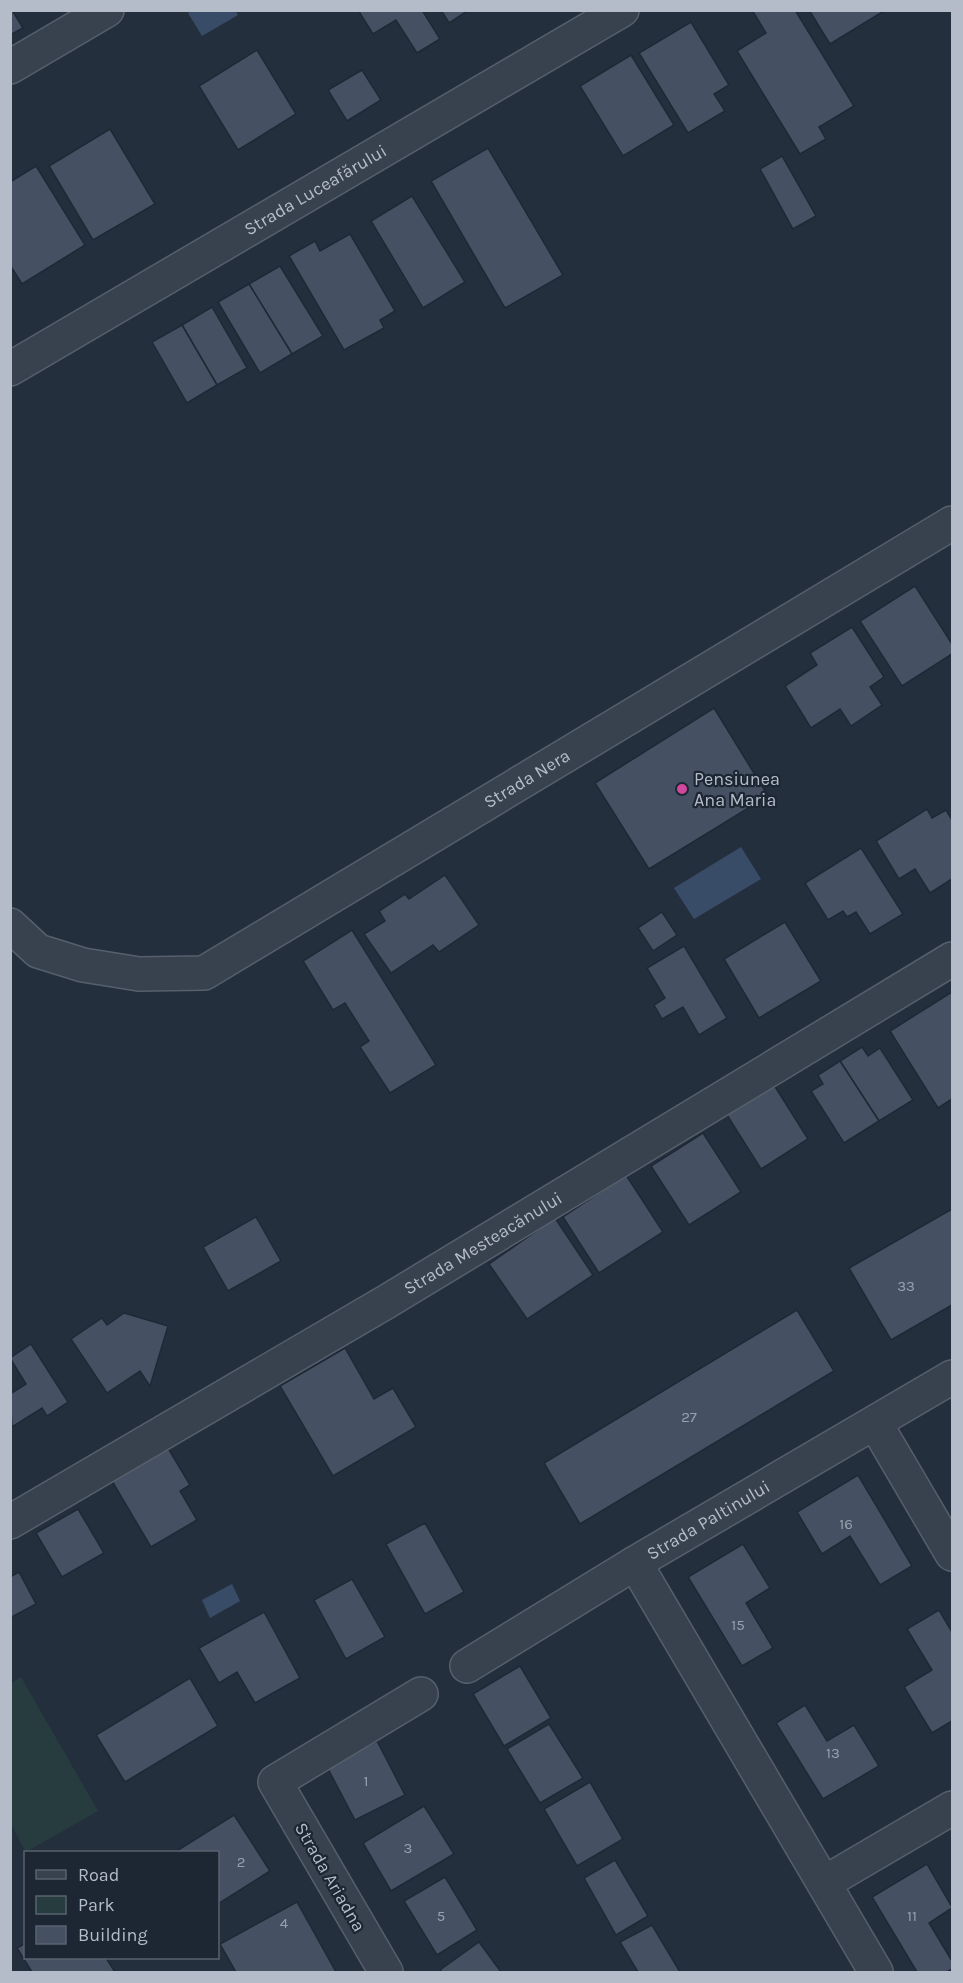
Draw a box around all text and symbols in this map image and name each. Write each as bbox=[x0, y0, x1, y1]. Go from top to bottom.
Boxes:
street label: Strada Luceafărului bbox=[240, 140, 391, 240]
street label: Strada Nera bbox=[480, 744, 574, 813]
place label: Pensiunea Ana Maria bbox=[694, 768, 780, 811]
marker: Pensiunea Ana Maria bbox=[675, 782, 689, 796]
street label: Strada Mesteacănului bbox=[400, 1187, 566, 1300]
house number: 33 bbox=[897, 1277, 915, 1295]
house number: 27 bbox=[681, 1408, 697, 1426]
street label: Strada Paltinului bbox=[643, 1475, 774, 1565]
house number: 16 bbox=[839, 1515, 853, 1533]
house number: 15 bbox=[731, 1616, 745, 1634]
house number: 13 bbox=[826, 1744, 840, 1762]
house number: 1 bbox=[364, 1772, 368, 1790]
street label: Strada Ariadna bbox=[290, 1818, 370, 1936]
house number: 3 bbox=[404, 1839, 412, 1857]
legend bbox=[24, 1851, 219, 1959]
house number: 2 bbox=[237, 1853, 245, 1871]
text: Road bbox=[78, 1864, 119, 1886]
text: Park bbox=[78, 1894, 115, 1916]
house number: 5 bbox=[437, 1907, 445, 1925]
house number: 11 bbox=[907, 1907, 917, 1925]
house number: 4 bbox=[280, 1914, 289, 1932]
text: Building bbox=[78, 1924, 148, 1946]

